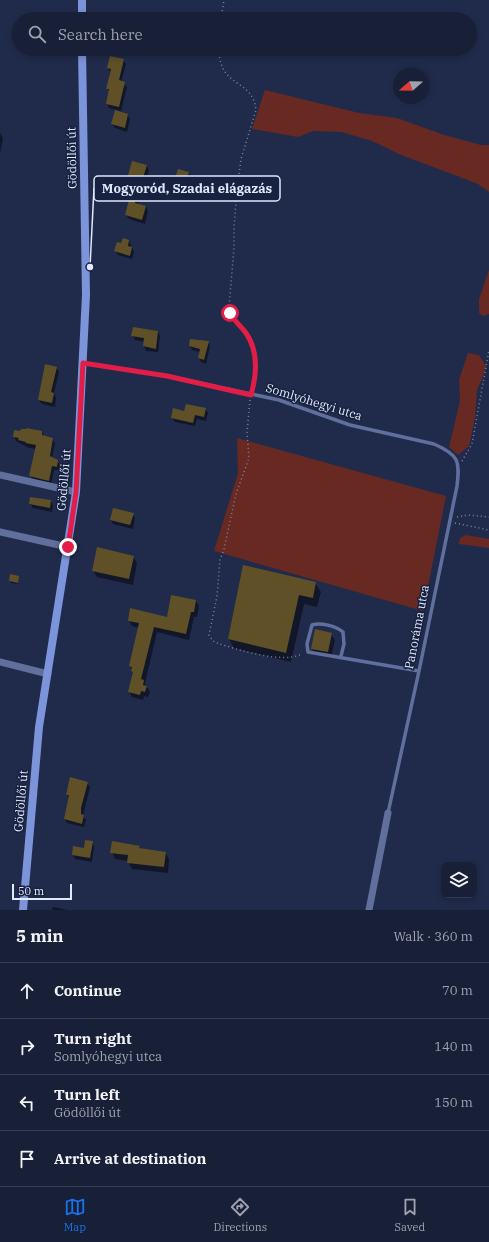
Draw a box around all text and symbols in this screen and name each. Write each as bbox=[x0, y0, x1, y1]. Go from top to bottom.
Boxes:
search box bbox=[12, 12, 477, 56]
icon: search bbox=[26, 23, 48, 45]
text: Search here bbox=[58, 25, 143, 44]
north arrow bbox=[393, 68, 429, 104]
street label: Gödöllői út bbox=[63, 127, 80, 189]
callout: Mogyoród, Szadai elágazás bbox=[94, 176, 280, 201]
text: Mogyoród, Szadai elágazás bbox=[102, 180, 273, 197]
route start bbox=[221, 304, 239, 322]
street label: Somlyóhegyi utca bbox=[264, 380, 364, 423]
street label: Gödöllői út bbox=[53, 449, 74, 511]
route end bbox=[59, 538, 77, 556]
street label: Panoráma utca bbox=[401, 583, 432, 670]
street label: Gödöllői út bbox=[10, 770, 31, 832]
map controls bbox=[441, 862, 477, 898]
button: layers bbox=[441, 862, 477, 898]
scale bar bbox=[12, 882, 72, 901]
text: 50 m bbox=[18, 884, 44, 898]
text: 5 min bbox=[16, 925, 64, 947]
text: Walk · 360 m bbox=[394, 928, 473, 945]
icon: ahead bbox=[16, 980, 38, 1002]
text: Continue bbox=[54, 981, 121, 1000]
text: 70 m bbox=[442, 982, 473, 999]
text: Turn right bbox=[54, 1029, 132, 1048]
icon: right bbox=[16, 1036, 38, 1058]
text: 140 m bbox=[434, 1038, 473, 1055]
text: Somlyóhegyi utca bbox=[54, 1048, 162, 1065]
text: Turn left bbox=[54, 1085, 120, 1104]
icon: left bbox=[16, 1092, 38, 1114]
text: 150 m bbox=[434, 1094, 473, 1111]
text: Gödöllői út bbox=[54, 1104, 121, 1121]
icon: arrive bbox=[16, 1148, 38, 1170]
text: Arrive at destination bbox=[54, 1149, 206, 1168]
tab: Map bbox=[64, 1196, 86, 1234]
tab: Directions bbox=[213, 1196, 267, 1234]
tab: Saved bbox=[394, 1196, 425, 1234]

